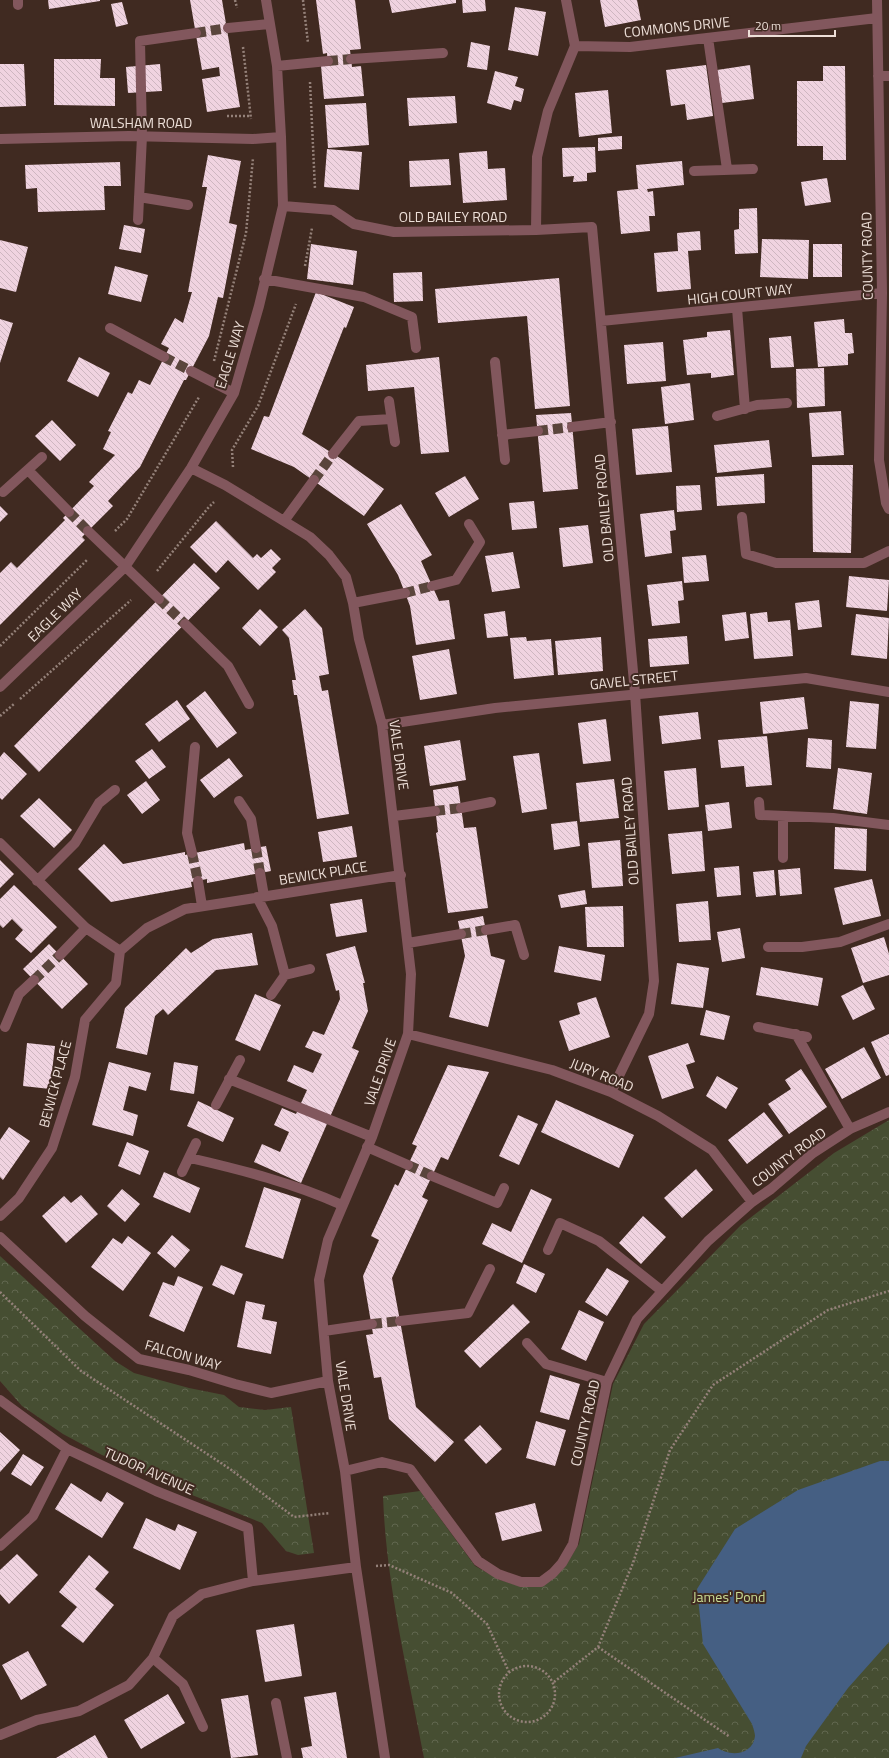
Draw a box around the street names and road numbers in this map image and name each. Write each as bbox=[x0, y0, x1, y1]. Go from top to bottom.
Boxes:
street label: COMMONS DRIVE bbox=[623, 10, 731, 43]
street label: WALSHAM ROAD bbox=[90, 112, 192, 133]
street label: OLD BAILEY ROAD bbox=[399, 206, 507, 227]
street label: COUNTY ROAD bbox=[855, 212, 878, 300]
street label: HIGH COURT WAY bbox=[686, 277, 794, 309]
street label: EAGLE WAY bbox=[209, 318, 250, 391]
street label: OLD BAILEY ROAD bbox=[588, 453, 619, 563]
street label: EAGLE WAY bbox=[22, 583, 87, 646]
street label: GAVEL STREET bbox=[589, 664, 680, 695]
street label: VALE DRIVE bbox=[384, 719, 415, 792]
street label: OLD BAILEY ROAD bbox=[615, 776, 644, 886]
street label: BEWICK PLACE bbox=[277, 855, 369, 890]
street label: VALE DRIVE bbox=[358, 1035, 401, 1109]
street label: BEWICK PLACE bbox=[33, 1038, 76, 1130]
street label: JURY ROAD bbox=[567, 1052, 637, 1097]
street label: COUNTY ROAD bbox=[747, 1122, 830, 1192]
street label: FALCON WAY bbox=[143, 1334, 224, 1376]
street label: VALE DRIVE bbox=[331, 1359, 362, 1433]
street label: COUNTY ROAD bbox=[564, 1378, 605, 1468]
street label: TUDOR AVENUE bbox=[101, 1441, 198, 1500]

